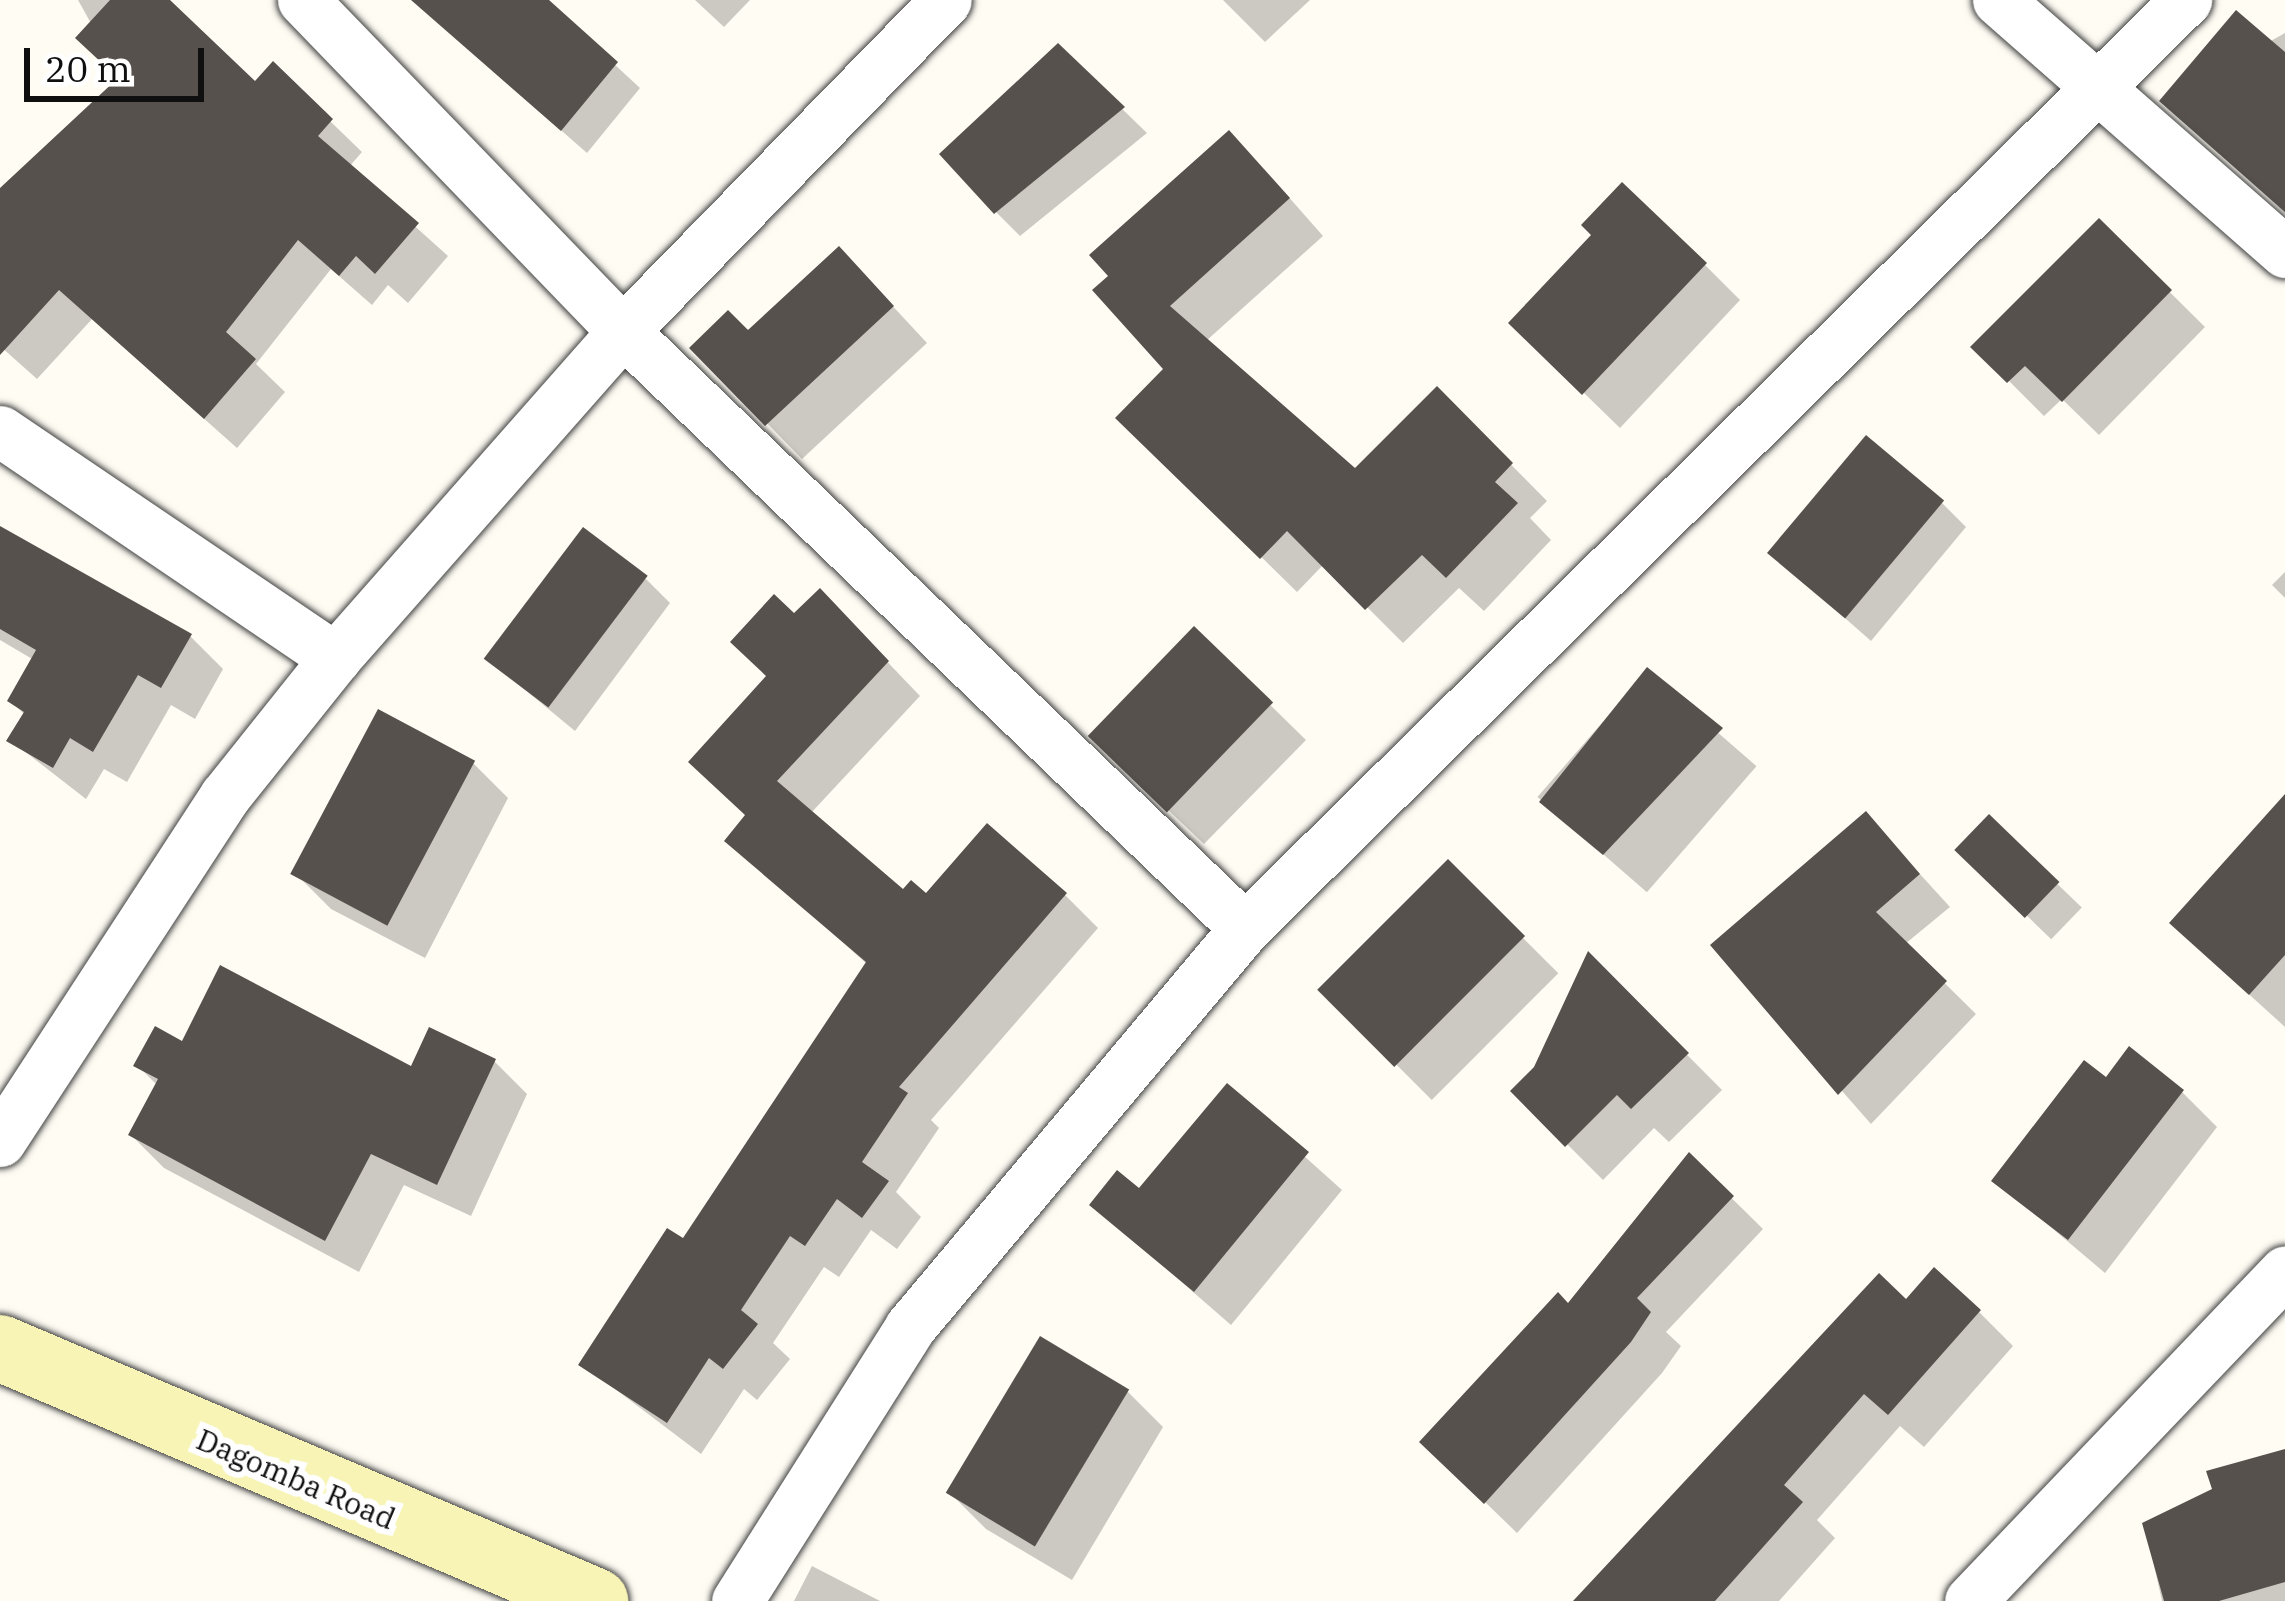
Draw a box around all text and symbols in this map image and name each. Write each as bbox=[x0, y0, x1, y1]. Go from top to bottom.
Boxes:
scale bar bbox=[30, 24, 210, 98]
text: 20 m bbox=[45, 45, 131, 92]
street label: Dagomba Road bbox=[191, 1421, 401, 1537]

